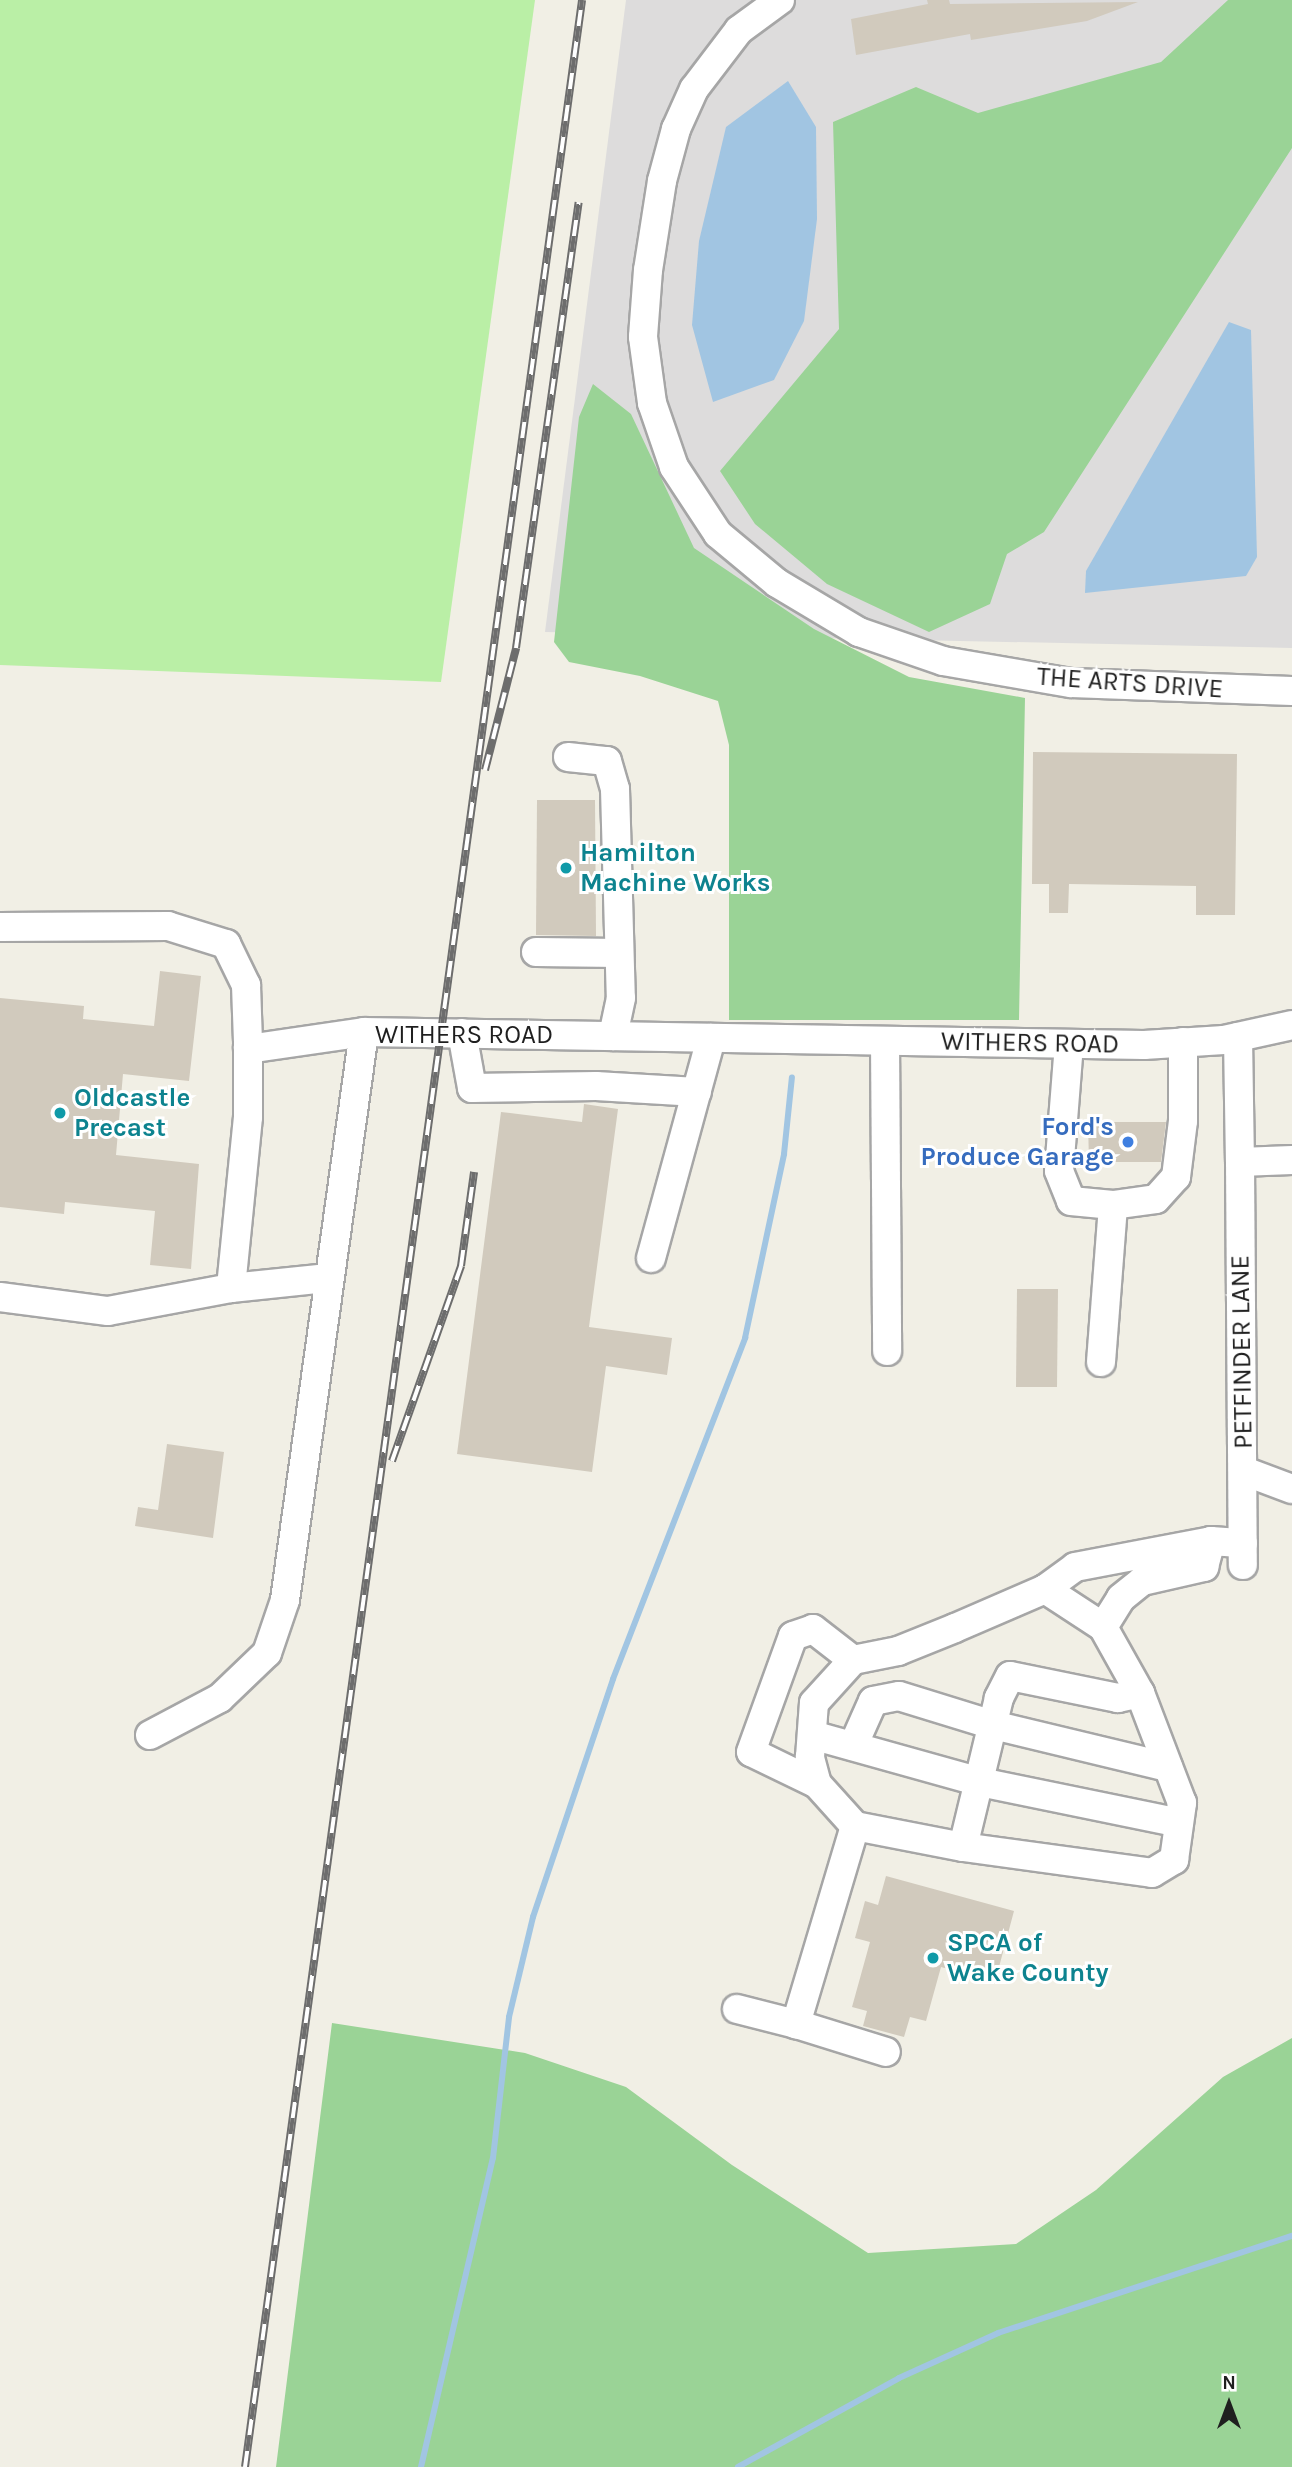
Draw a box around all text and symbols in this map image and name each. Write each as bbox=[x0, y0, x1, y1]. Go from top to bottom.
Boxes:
street label: THE ARTS DRIVE bbox=[1036, 661, 1224, 705]
place label: Hamilton Machine Works bbox=[580, 837, 771, 898]
marker: Hamilton Machine Works bbox=[558, 860, 574, 876]
street label: WITHERS ROAD bbox=[375, 1019, 553, 1051]
street label: WITHERS ROAD bbox=[941, 1026, 1119, 1060]
place label: Oldcastle Precast bbox=[74, 1082, 190, 1144]
marker: Oldcastle Precast bbox=[52, 1105, 68, 1121]
place label: Ford's Produce Garage bbox=[920, 1111, 1114, 1172]
marker: Ford's Produce Garage bbox=[1120, 1134, 1136, 1150]
street label: PETFINDER LANE bbox=[1225, 1255, 1259, 1449]
place label: SPCA of Wake County bbox=[947, 1927, 1109, 1988]
marker: SPCA of Wake County bbox=[925, 1950, 941, 1966]
north arrow bbox=[1194, 2369, 1264, 2439]
text: N bbox=[1222, 2372, 1236, 2394]

